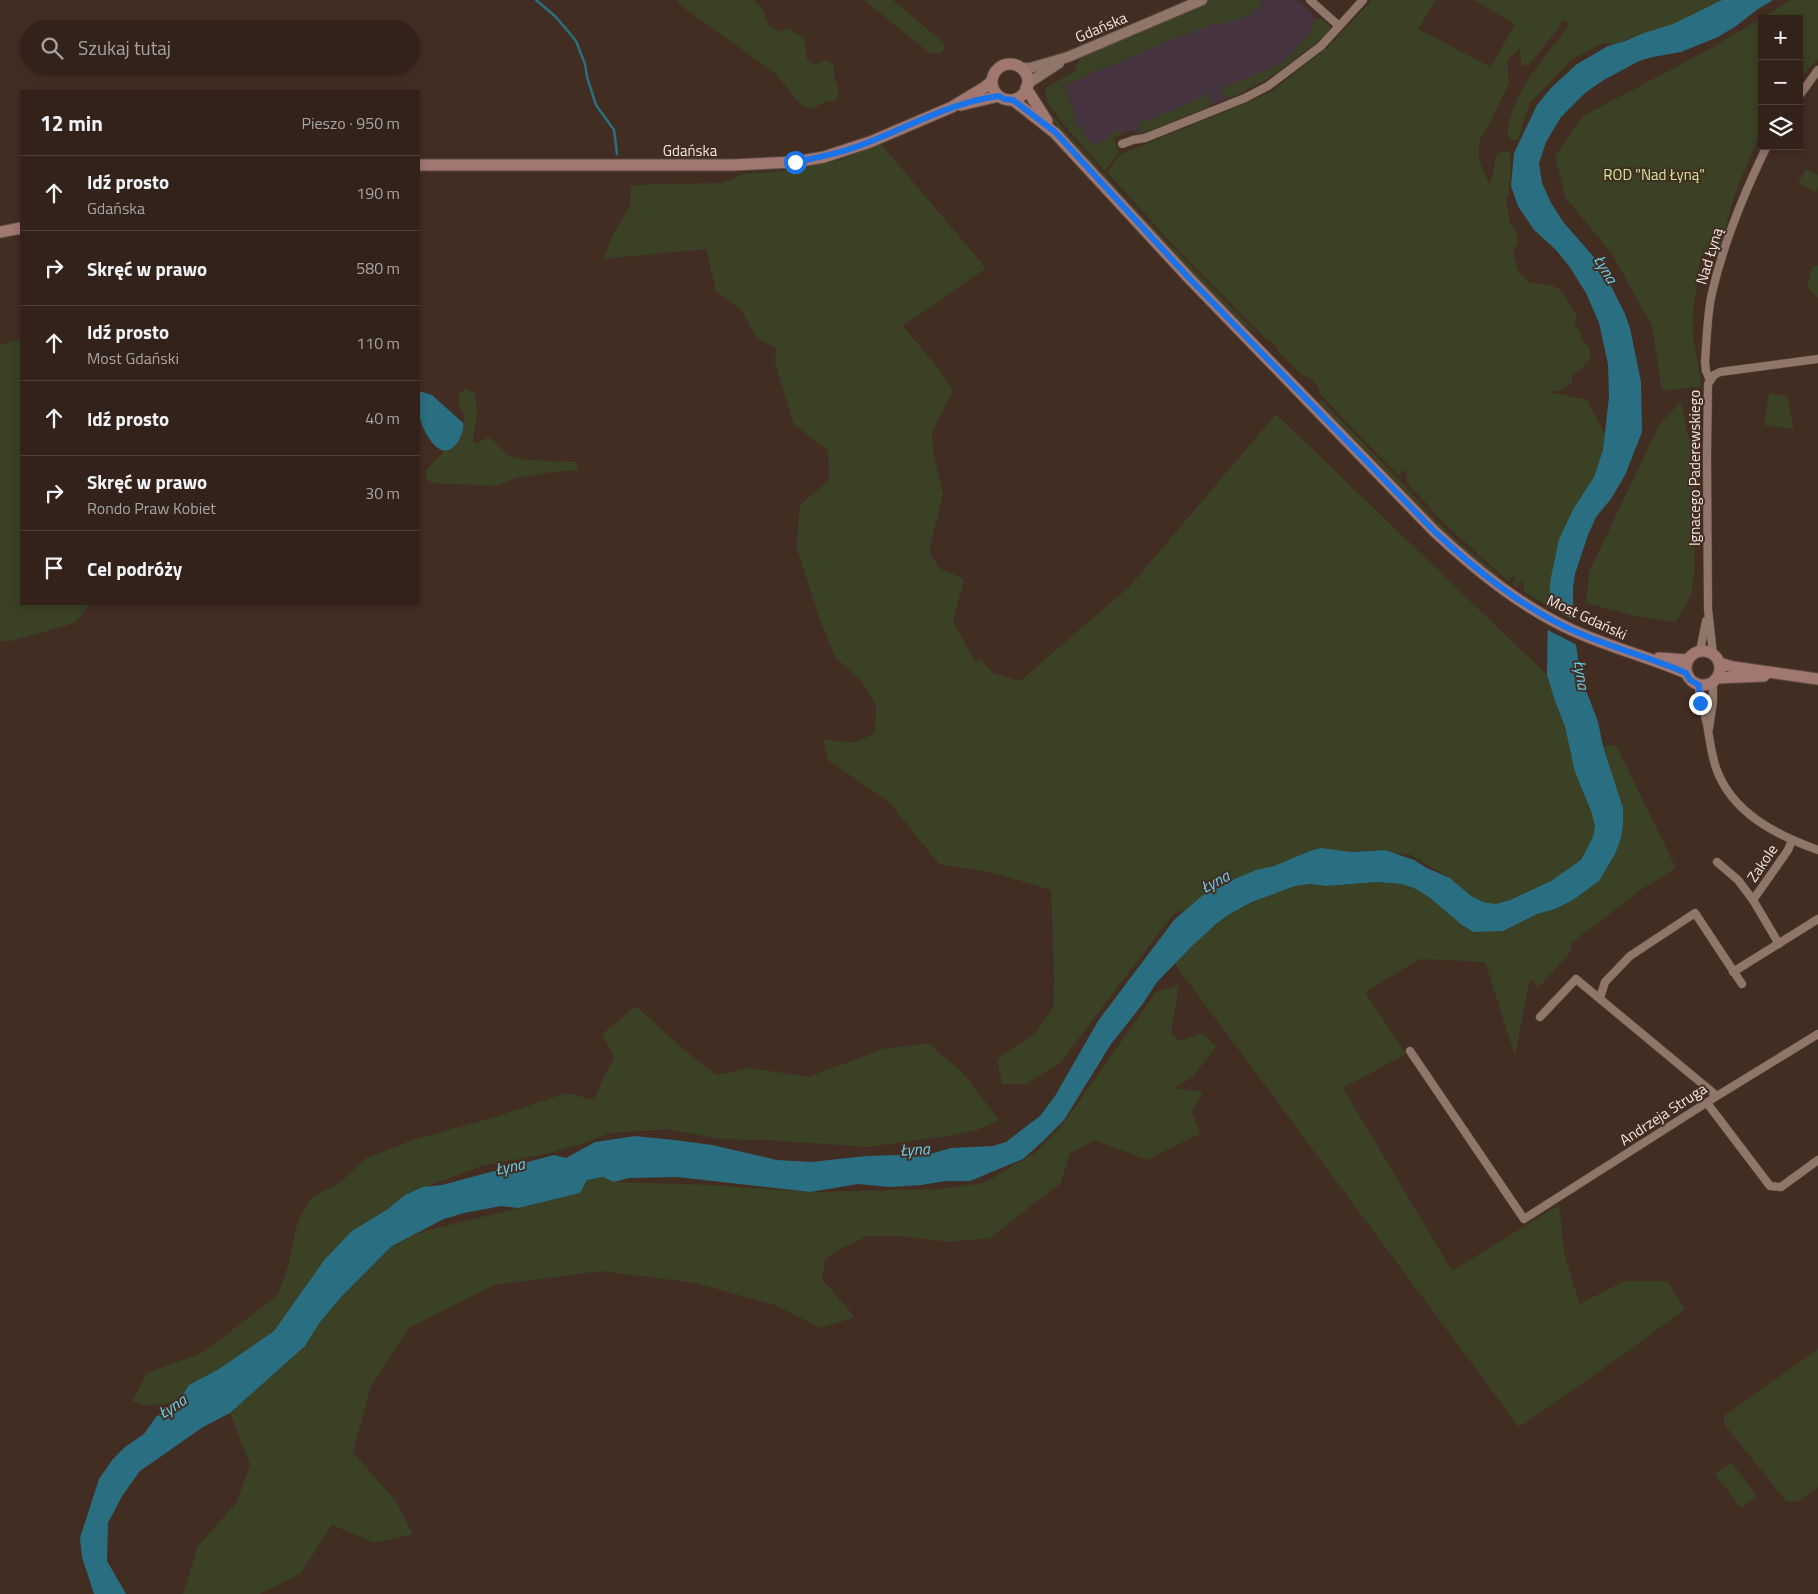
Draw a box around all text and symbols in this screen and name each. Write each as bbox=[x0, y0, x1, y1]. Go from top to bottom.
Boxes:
street label: Gdańska bbox=[1071, 6, 1131, 48]
map controls bbox=[1758, 15, 1803, 150]
button: + bbox=[1758, 15, 1803, 60]
search box bbox=[20, 20, 420, 75]
text: Szukaj tutaj bbox=[78, 33, 171, 62]
icon: search bbox=[38, 34, 66, 62]
button: − bbox=[1758, 60, 1803, 105]
button: layers bbox=[1758, 105, 1803, 150]
text: 12 min bbox=[40, 107, 103, 139]
text: Pieszo · 950 m bbox=[302, 111, 400, 135]
street label: Gdańska bbox=[663, 139, 718, 162]
route start bbox=[784, 151, 807, 174]
park label: ROD "Nad Łyną" bbox=[1603, 163, 1705, 186]
text: Idź prosto bbox=[87, 167, 169, 196]
icon: ahead bbox=[40, 179, 68, 207]
text: 190 m bbox=[356, 181, 400, 205]
text: Gdańska bbox=[87, 196, 145, 220]
street label: Nad Łyną bbox=[1689, 224, 1729, 287]
water label: Łyna bbox=[1588, 250, 1624, 289]
icon: right bbox=[40, 254, 68, 282]
text: Skręć w prawo bbox=[87, 254, 207, 283]
text: 580 m bbox=[356, 256, 400, 280]
text: Idź prosto bbox=[87, 317, 169, 346]
icon: ahead bbox=[40, 329, 68, 357]
text: 110 m bbox=[356, 331, 400, 355]
text: Most Gdański bbox=[87, 346, 179, 370]
street label: Ignacego Paderewskiego bbox=[1683, 390, 1706, 546]
icon: ahead bbox=[40, 404, 68, 432]
text: Idź prosto bbox=[87, 404, 169, 433]
text: 40 m bbox=[365, 406, 400, 430]
text: Skręć w prawo bbox=[87, 467, 207, 496]
icon: right bbox=[40, 479, 68, 507]
text: 30 m bbox=[365, 481, 400, 505]
text: Rondo Praw Kobiet bbox=[87, 496, 216, 520]
icon: arrive bbox=[40, 554, 68, 582]
text: Cel podróży bbox=[87, 554, 182, 583]
street label: Most Gdański bbox=[1543, 588, 1631, 646]
water label: Łyna bbox=[1568, 659, 1596, 692]
route end bbox=[1689, 692, 1712, 715]
street label: Zakole bbox=[1741, 839, 1783, 887]
water label: Łyna bbox=[1196, 863, 1235, 899]
street label: Andrzeja Struga bbox=[1615, 1077, 1712, 1151]
water label: Łyna bbox=[900, 1136, 931, 1162]
water label: Łyna bbox=[493, 1151, 528, 1181]
water label: Łyna bbox=[153, 1387, 192, 1424]

